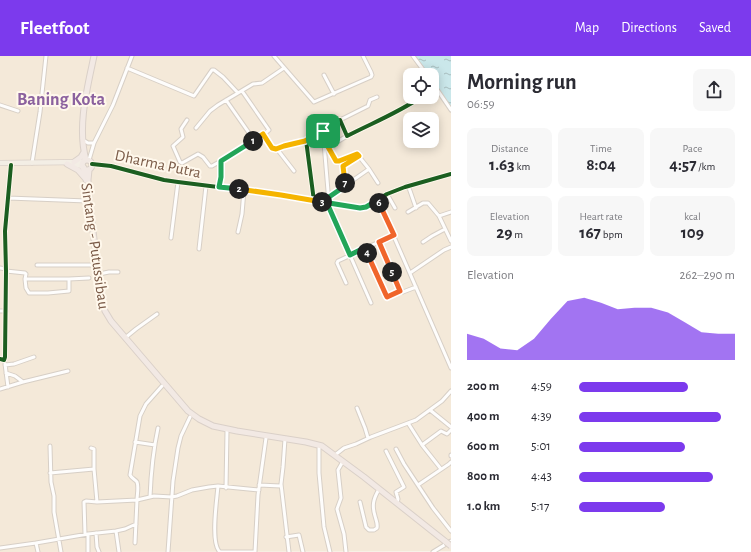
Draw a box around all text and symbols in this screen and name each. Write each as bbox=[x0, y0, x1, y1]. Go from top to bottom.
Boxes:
text: Fleetfoot bbox=[20, 19, 89, 38]
text: Map bbox=[575, 21, 599, 35]
text: Directions bbox=[621, 21, 677, 35]
text: Saved bbox=[699, 21, 731, 35]
map controls bbox=[403, 68, 439, 148]
button: locate bbox=[403, 68, 439, 104]
button: share bbox=[693, 69, 735, 111]
text: Morning run bbox=[467, 71, 577, 93]
district label: Baning Kota bbox=[17, 91, 105, 109]
text: 06:59 bbox=[467, 98, 495, 111]
button: layers bbox=[403, 112, 439, 148]
pin bbox=[306, 114, 340, 148]
icon: arrive bbox=[312, 120, 334, 142]
pin: 1 bbox=[243, 131, 263, 151]
text: 1 bbox=[251, 135, 255, 146]
text: Distance bbox=[491, 143, 528, 154]
text: Time bbox=[590, 143, 612, 154]
text: Pace bbox=[682, 143, 702, 154]
street label: Dharma Putra bbox=[113, 147, 203, 181]
text: 1.63 bbox=[489, 156, 515, 173]
text: 8:04 bbox=[586, 156, 616, 173]
text: 4:57 bbox=[669, 156, 697, 173]
text: km bbox=[515, 161, 530, 172]
text: /km bbox=[697, 161, 715, 172]
pin: 7 bbox=[335, 173, 355, 193]
text: 7 bbox=[343, 177, 347, 188]
pin: 2 bbox=[229, 179, 249, 199]
street label: Sintang - Putussibau bbox=[78, 182, 112, 310]
text: 2 bbox=[236, 183, 242, 194]
pin: 3 bbox=[312, 192, 332, 212]
pin: 6 bbox=[369, 193, 389, 213]
text: 3 bbox=[320, 196, 324, 207]
text: 6 bbox=[376, 197, 382, 208]
text: Elevation bbox=[490, 211, 530, 222]
text: Heart rate bbox=[579, 211, 623, 222]
text: kcal bbox=[684, 211, 701, 222]
text: 29 bbox=[496, 224, 512, 241]
text: 167 bbox=[579, 224, 601, 241]
text: 109 bbox=[681, 224, 704, 241]
text: m bbox=[512, 229, 523, 240]
text: bpm bbox=[601, 229, 623, 240]
pin: 4 bbox=[357, 243, 377, 263]
text: 4 bbox=[364, 247, 370, 258]
pin: 5 bbox=[382, 262, 402, 282]
text: 5 bbox=[390, 266, 394, 277]
text: Elevation bbox=[467, 269, 514, 282]
text: 262–290 m bbox=[679, 269, 735, 282]
text: 200 m bbox=[467, 380, 499, 393]
text: 4:59 bbox=[531, 380, 552, 393]
text: 400 m bbox=[467, 410, 500, 423]
text: 4:39 bbox=[531, 410, 552, 423]
text: 600 m bbox=[467, 440, 499, 453]
text: 5:01 bbox=[531, 440, 551, 453]
text: 800 m bbox=[467, 470, 499, 483]
text: 4:43 bbox=[531, 470, 552, 483]
text: 1.0 km bbox=[467, 500, 500, 513]
text: 5:17 bbox=[531, 500, 549, 513]

